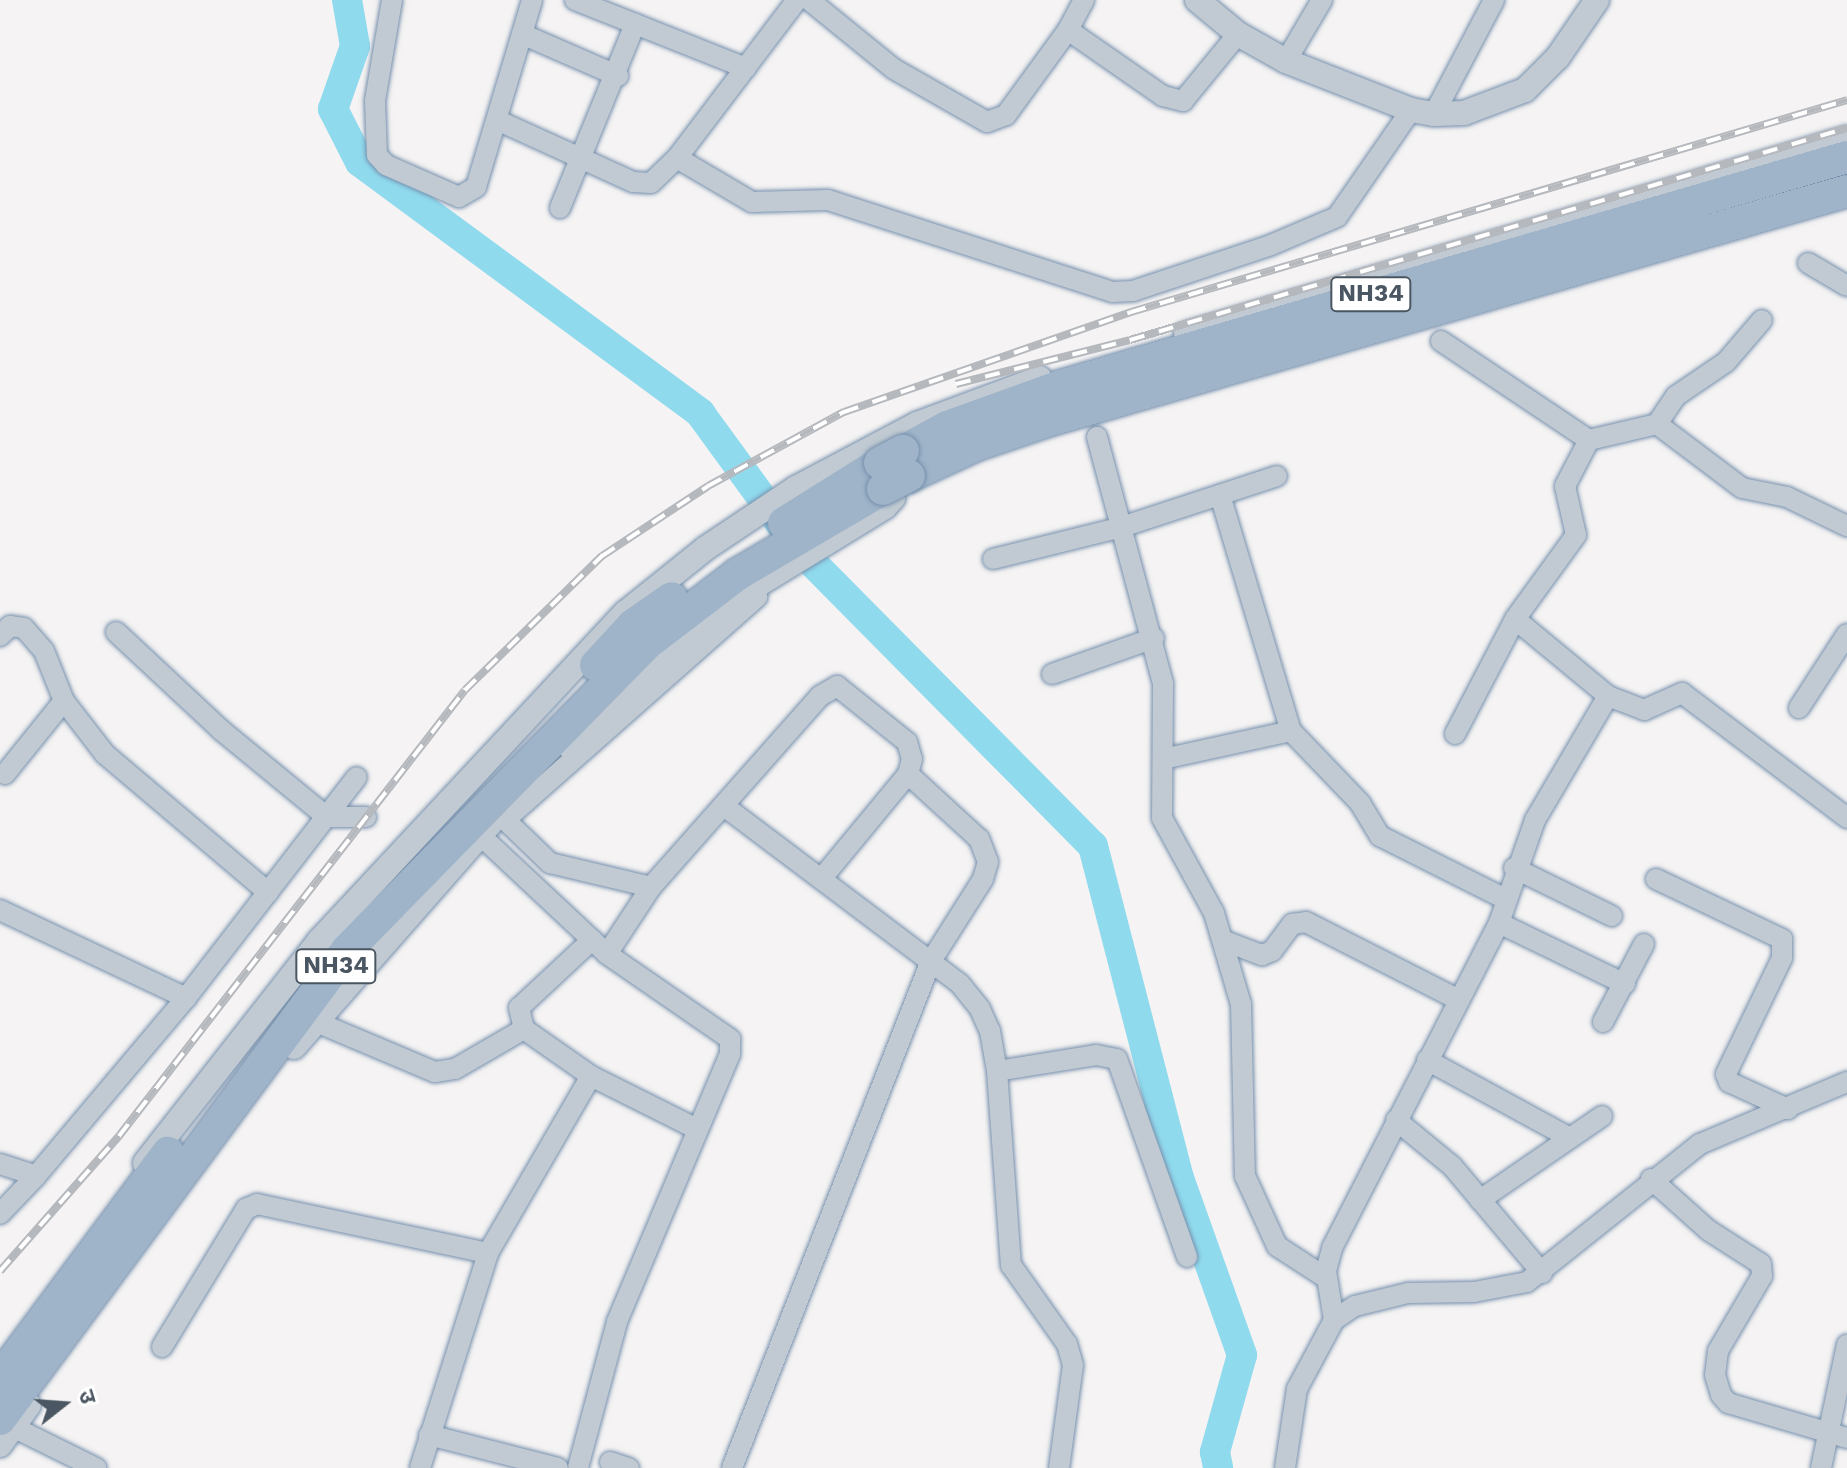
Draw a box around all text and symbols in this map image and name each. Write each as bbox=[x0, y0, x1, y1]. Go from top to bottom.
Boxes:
road number: NH34 bbox=[1329, 274, 1413, 314]
road number: NH34 bbox=[294, 946, 378, 986]
north arrow bbox=[24, 1364, 104, 1444]
text: उ bbox=[74, 1387, 101, 1407]

